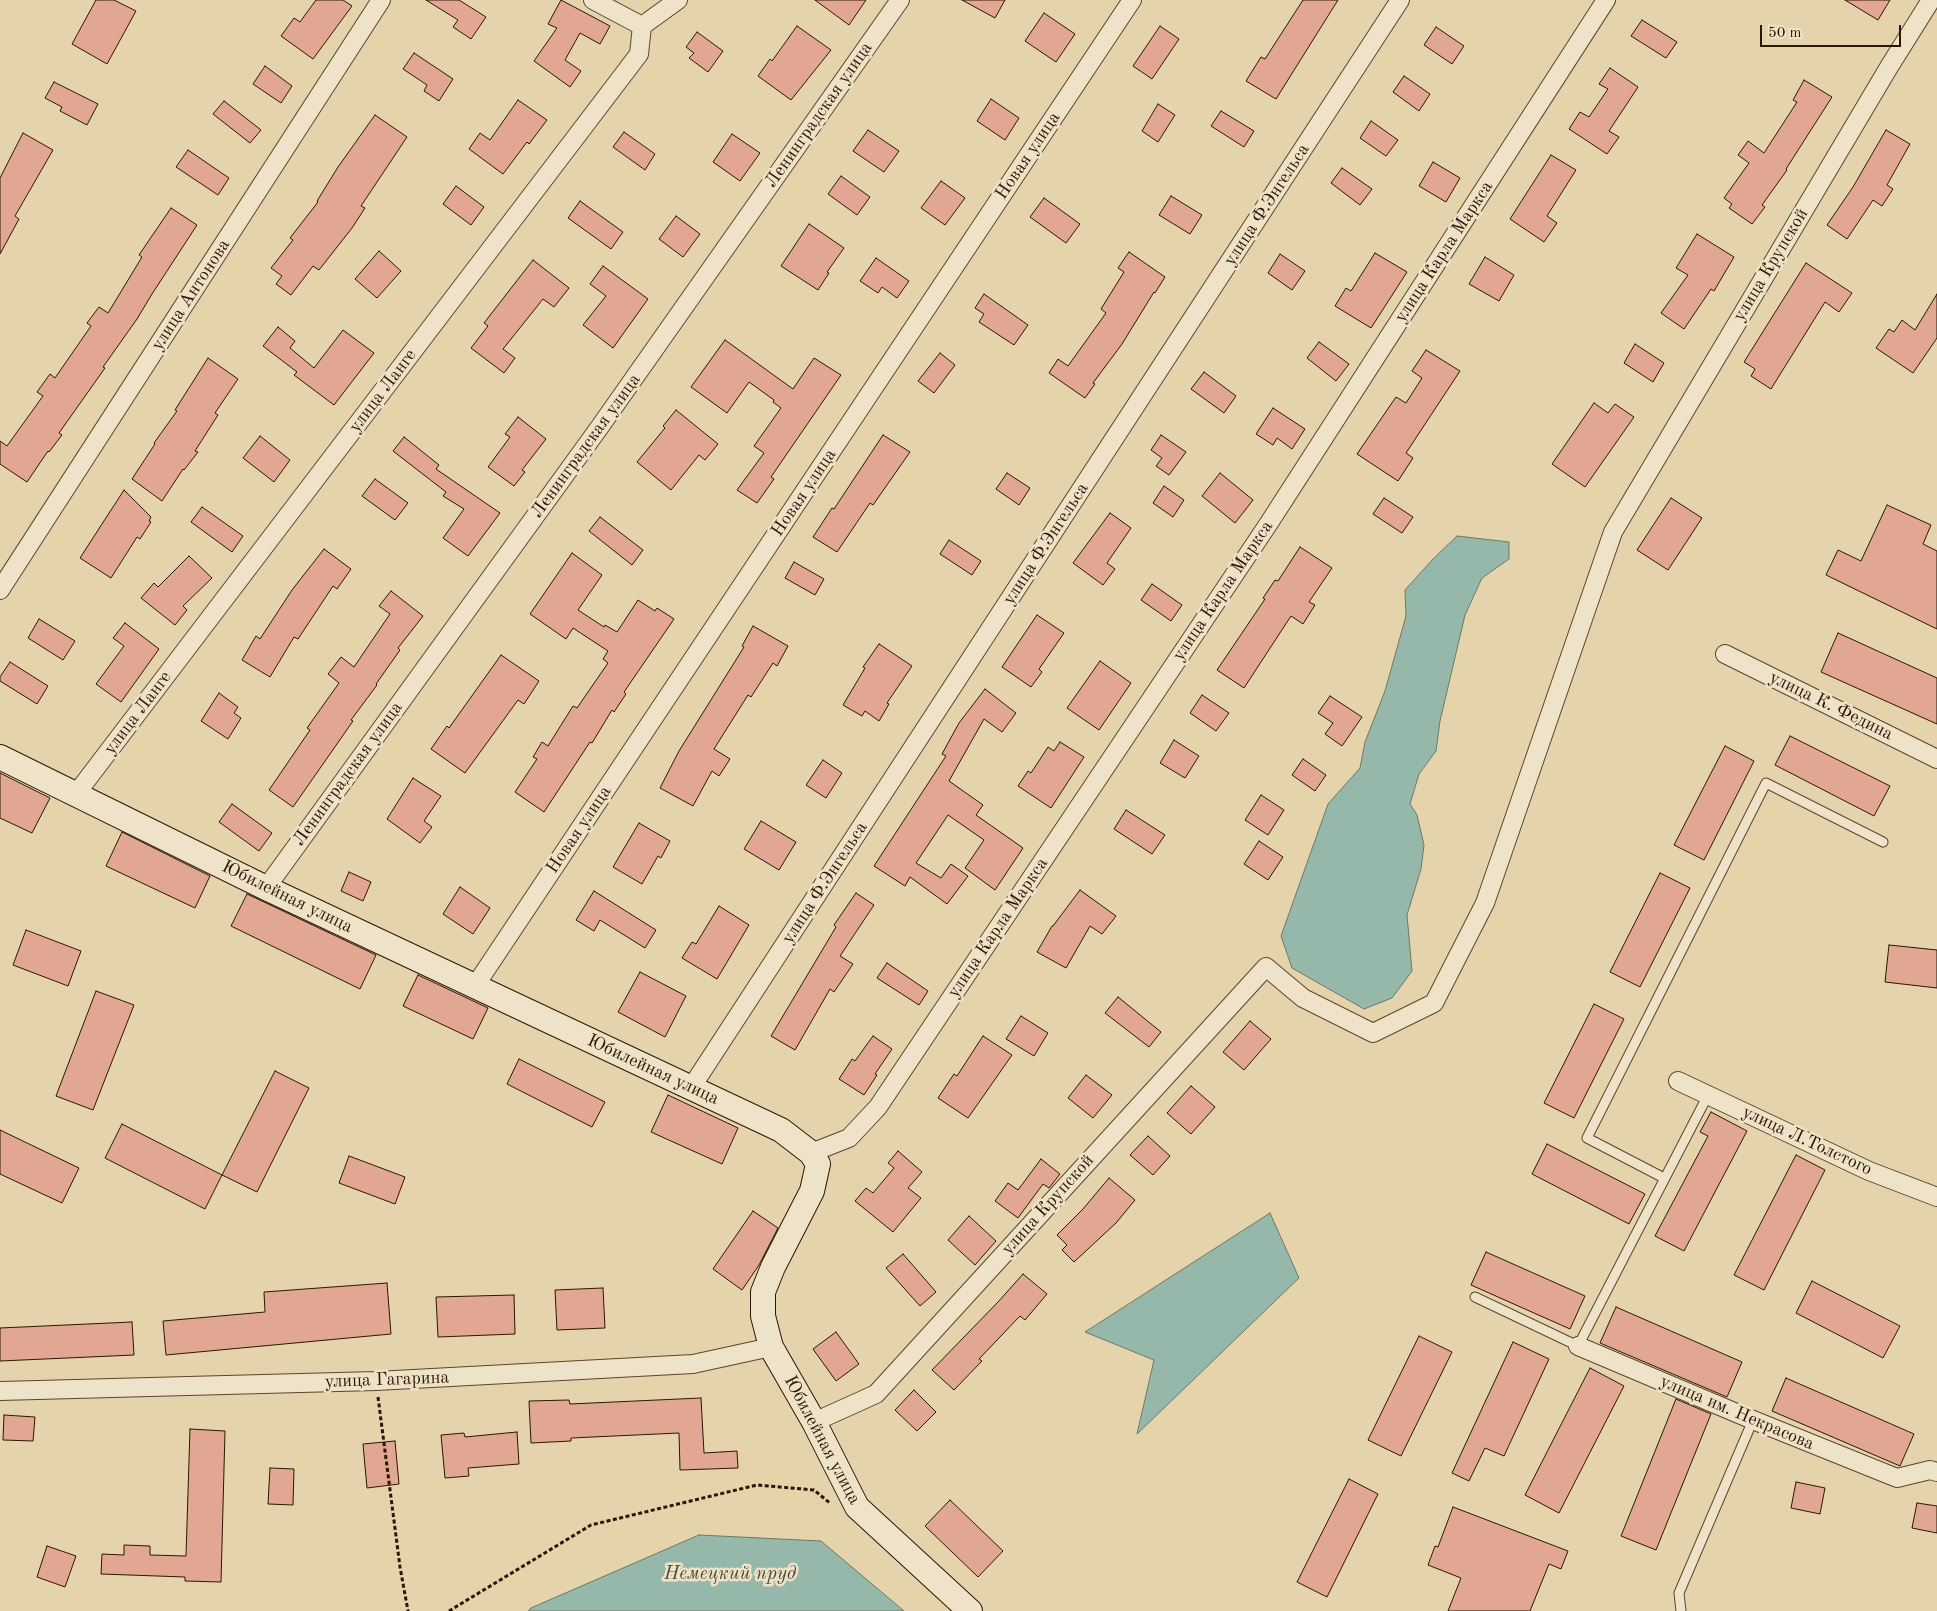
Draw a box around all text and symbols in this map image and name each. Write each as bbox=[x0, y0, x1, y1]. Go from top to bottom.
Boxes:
scale bar bbox=[1762, 15, 1903, 47]
text: 50 m bbox=[1768, 26, 1802, 41]
street label: Ленинградская улица bbox=[761, 38, 877, 192]
street label: Новая улица bbox=[991, 108, 1065, 204]
street label: улица Ф.Энгельса bbox=[1220, 140, 1314, 270]
street label: улица Карла Маркса bbox=[1390, 177, 1498, 327]
street label: улица Крупской bbox=[1729, 205, 1813, 325]
street label: улица Антонова bbox=[147, 235, 235, 355]
street label: улица Ланге bbox=[345, 345, 421, 437]
street label: Ленинградская улица bbox=[526, 370, 646, 522]
street label: Новая улица bbox=[767, 445, 841, 541]
street label: улица Ф.Энгельса bbox=[999, 479, 1093, 609]
street label: улица Карла Маркса bbox=[1168, 517, 1278, 665]
street label: улица Ланге bbox=[100, 667, 176, 759]
street label: улица К. Федина bbox=[1766, 667, 1896, 745]
street label: Ленинградская улица bbox=[288, 698, 408, 850]
street label: Новая улица bbox=[542, 782, 616, 878]
street label: улица Ф.Энгельса bbox=[778, 818, 872, 948]
street label: улица Карла Маркса bbox=[943, 854, 1053, 1002]
street label: Юбилейная улица bbox=[218, 856, 356, 938]
street label: Юбилейная улица bbox=[584, 1030, 722, 1110]
street label: улица Л.Толстого bbox=[1739, 1101, 1875, 1181]
street label: улица Крупской bbox=[997, 1150, 1099, 1260]
street label: улица Гагарина bbox=[324, 1367, 450, 1393]
street label: улица им. Некрасова bbox=[1657, 1371, 1817, 1455]
street label: Юбилейная улица bbox=[779, 1372, 865, 1508]
water label: Немецкий пруд bbox=[664, 1563, 796, 1585]

